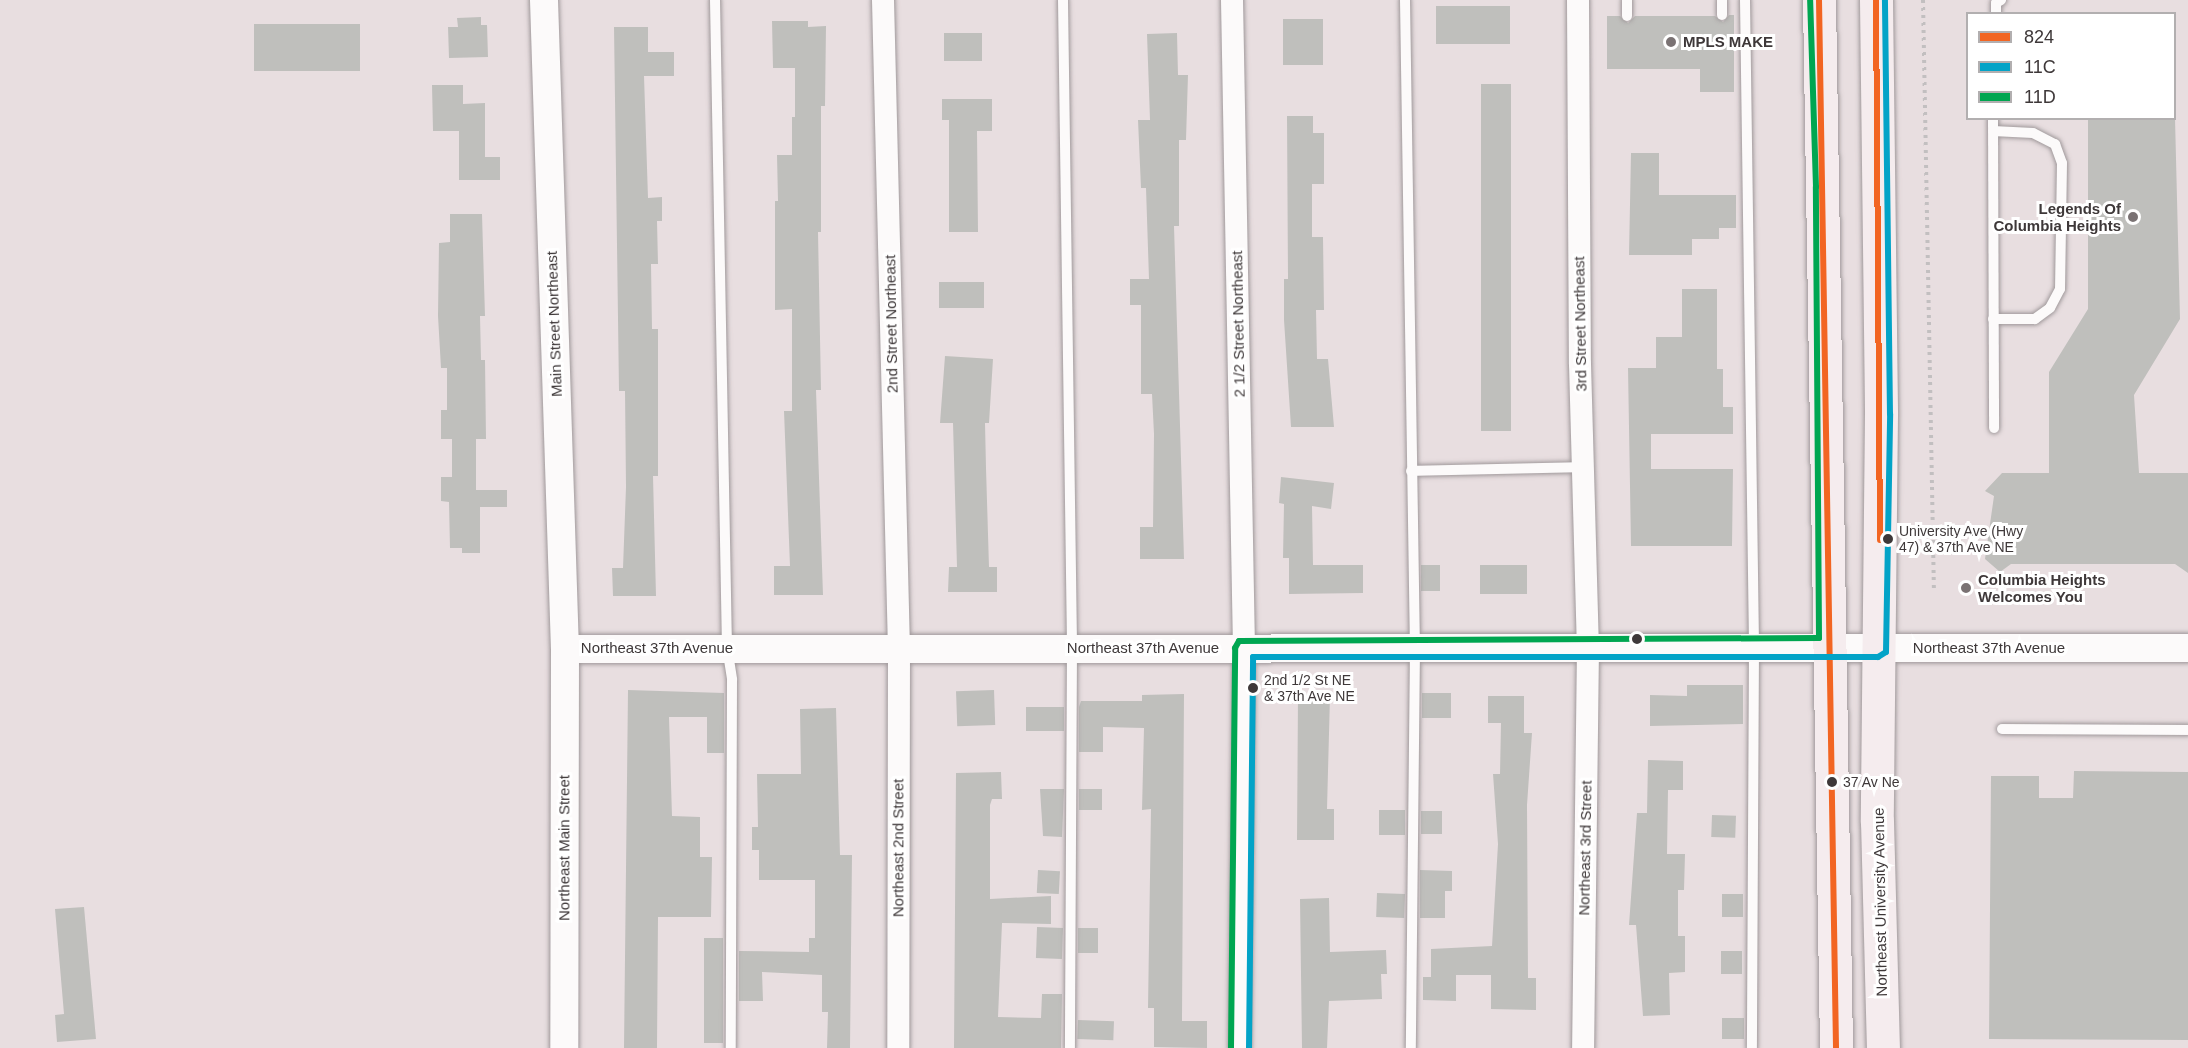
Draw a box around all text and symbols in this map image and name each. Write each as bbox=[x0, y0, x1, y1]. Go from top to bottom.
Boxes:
legend bbox=[1966, 12, 2176, 120]
text: 824 bbox=[2024, 27, 2054, 47]
place label: MPLS MAKE bbox=[1683, 33, 1773, 51]
marker: MPLS MAKE bbox=[1664, 35, 1678, 49]
text: 11C bbox=[2024, 57, 2056, 77]
text: 11D bbox=[2024, 87, 2056, 107]
place label: Legends Of Columbia Heights bbox=[1993, 199, 2121, 234]
marker: Legends Of Columbia Heights bbox=[2126, 210, 2140, 224]
street label: 2 1/2 Street Northeast bbox=[1228, 250, 1248, 398]
street label: Main Street Northeast bbox=[542, 251, 566, 397]
street label: 2nd Street Northeast bbox=[881, 255, 901, 393]
street label: 3rd Street Northeast bbox=[1570, 256, 1590, 392]
place label: University Ave (Hwy 47) & 37th Ave NE bbox=[1899, 523, 2024, 556]
marker: University Ave (Hwy 47) & 37th Ave NE bbox=[1882, 533, 1894, 545]
place label: Columbia Heights Welcomes You bbox=[1978, 570, 2106, 605]
marker: Columbia Heights Welcomes You bbox=[1959, 581, 1973, 595]
unlabelled marker bbox=[1631, 633, 1643, 645]
street label: Northeast 37th Avenue bbox=[580, 639, 734, 657]
street label: Northeast 37th Avenue bbox=[1066, 639, 1220, 657]
street label: Northeast 37th Avenue bbox=[1912, 639, 2066, 657]
place label: 2nd 1/2 St NE & 37th Ave NE bbox=[1264, 672, 1356, 704]
marker: 2nd 1/2 St NE & 37th Ave NE bbox=[1247, 682, 1259, 694]
place label: 37 Av Ne bbox=[1843, 774, 1900, 790]
street label: Northeast Main Street bbox=[555, 775, 573, 921]
marker: 37 Av Ne bbox=[1826, 776, 1838, 788]
street label: Northeast 2nd Street bbox=[889, 779, 907, 917]
street label: Northeast 3rd Street bbox=[1575, 780, 1595, 916]
street label: Northeast University Avenue bbox=[1869, 807, 1891, 997]

